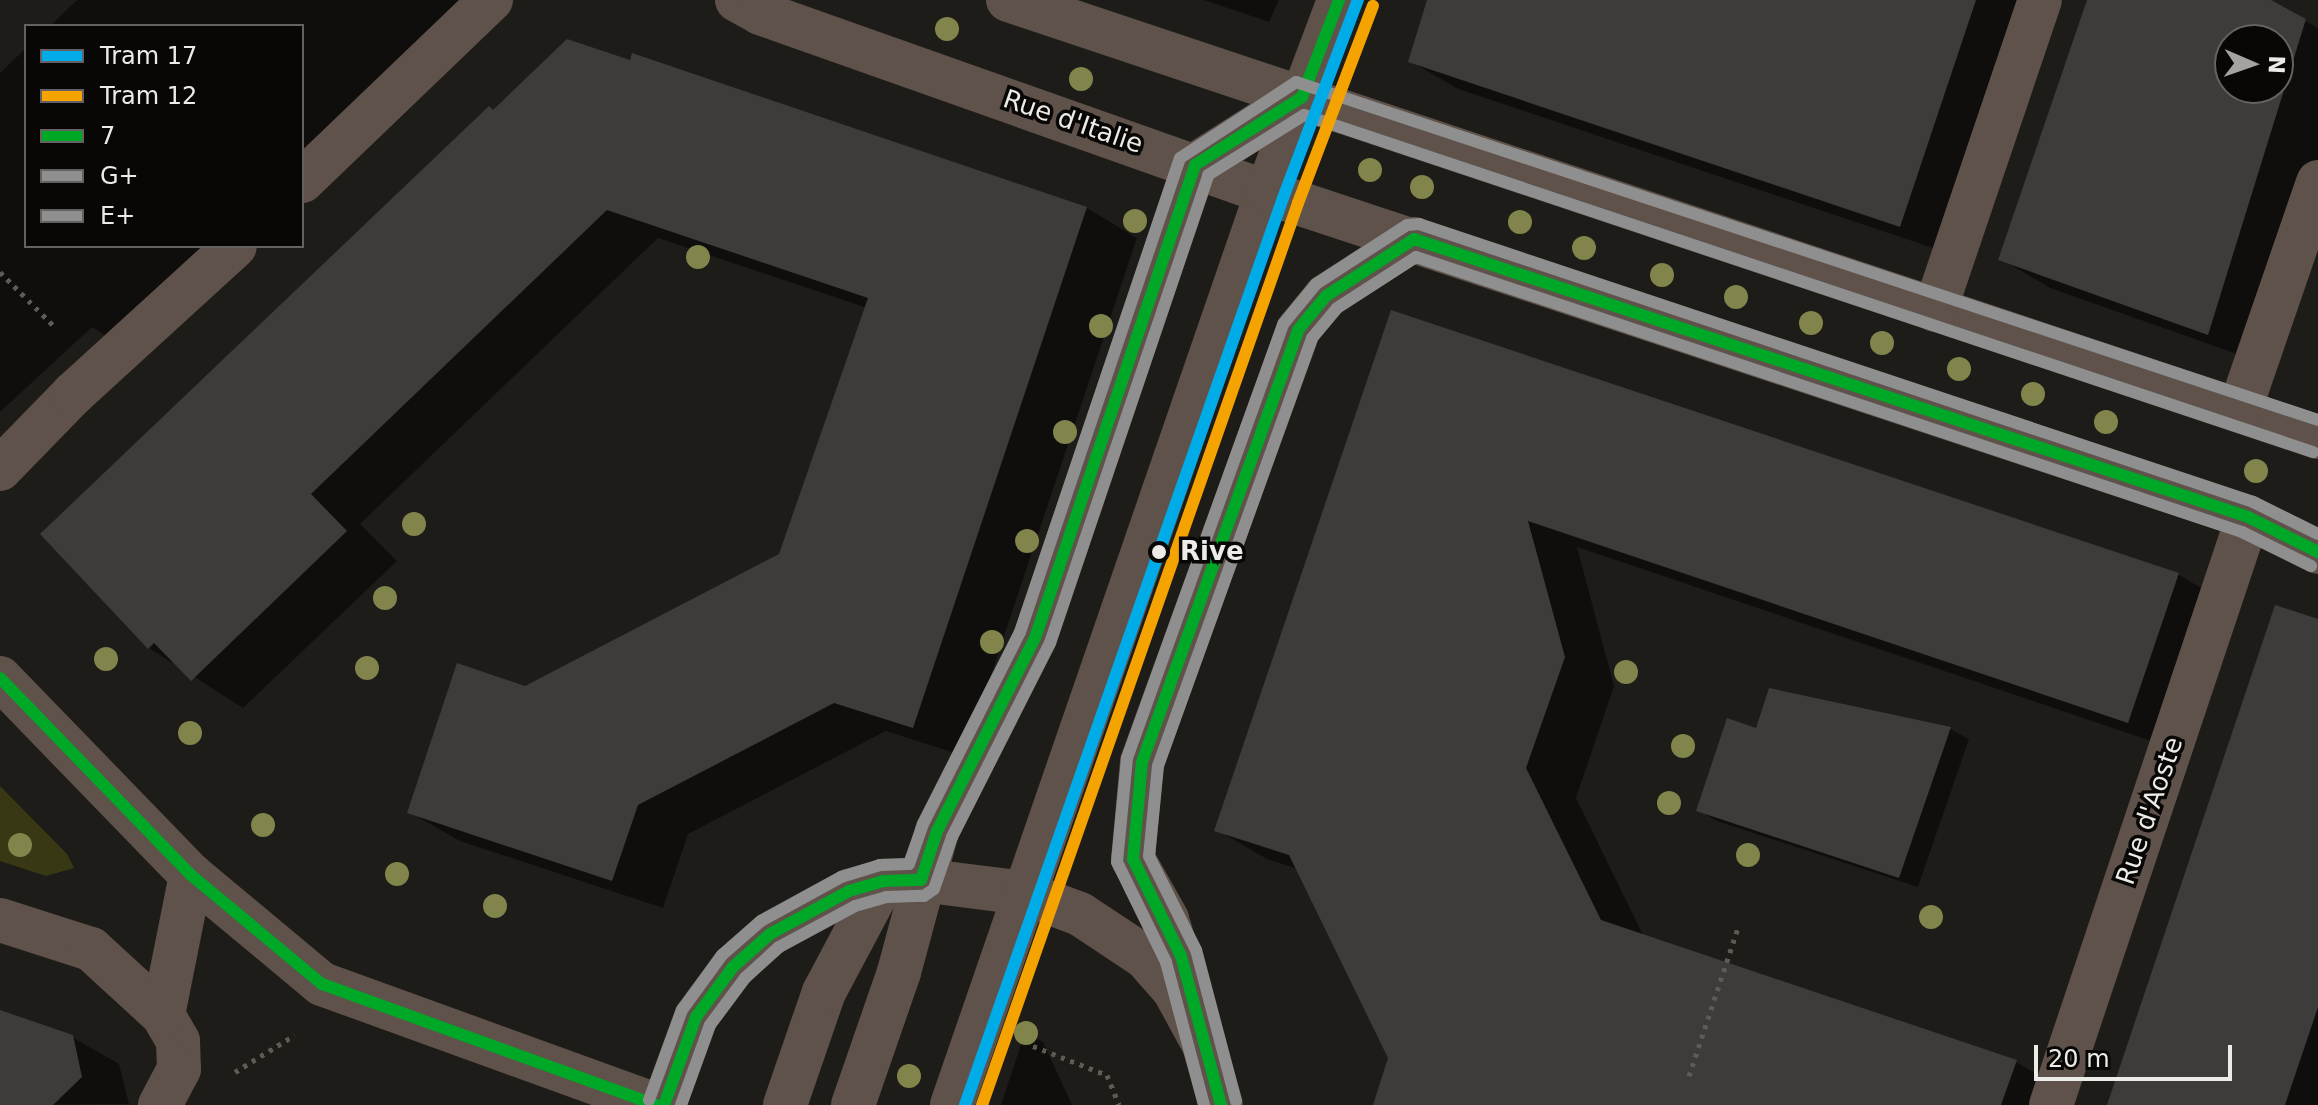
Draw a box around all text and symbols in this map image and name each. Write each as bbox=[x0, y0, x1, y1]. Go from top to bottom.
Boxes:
legend bbox=[24, 24, 304, 248]
north arrow bbox=[2214, 24, 2294, 104]
text: Tram 17 bbox=[100, 42, 197, 70]
text: N bbox=[2264, 55, 2289, 74]
text: Tram 12 bbox=[100, 82, 197, 110]
street label: Rue d'Italie bbox=[999, 84, 1147, 160]
text: 7 bbox=[100, 122, 115, 150]
text: G+ bbox=[100, 162, 139, 190]
text: E+ bbox=[100, 202, 135, 230]
place label: Rive bbox=[1180, 536, 1244, 568]
marker: Rive bbox=[1145, 538, 1173, 566]
street label: Rue d'Aoste bbox=[2110, 733, 2190, 889]
scale bar bbox=[2038, 1029, 2236, 1079]
text: 20 m bbox=[2048, 1045, 2110, 1073]

